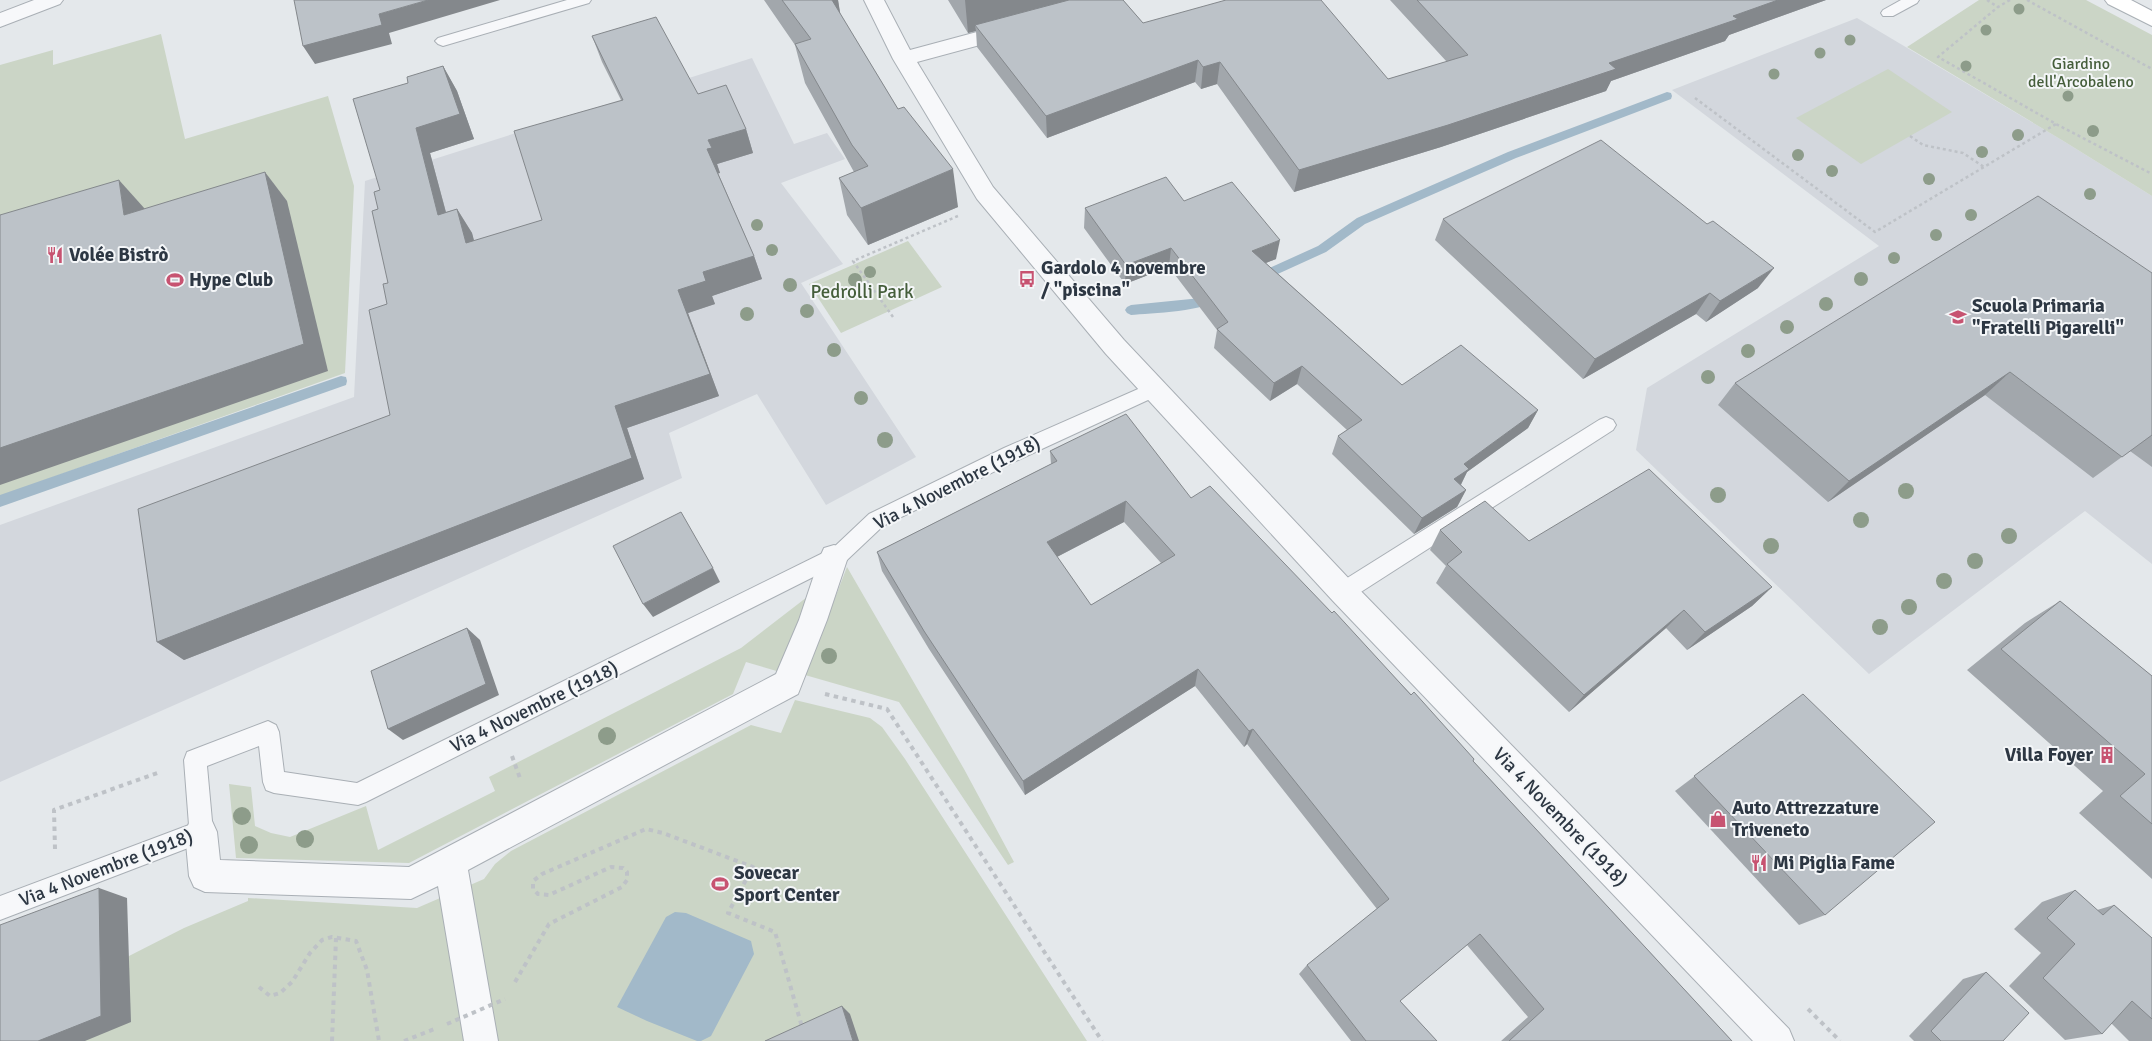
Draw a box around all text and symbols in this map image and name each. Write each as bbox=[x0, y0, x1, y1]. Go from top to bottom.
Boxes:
park label: Giardino dell'Arcobaleno bbox=[2028, 54, 2134, 92]
place label: Volée Bistrò bbox=[69, 243, 168, 267]
restaurant icon: Volée Bistrò bbox=[45, 245, 65, 265]
place label: Gardolo 4 novembre / "piscina" bbox=[1041, 256, 1206, 302]
place label: Hype Club bbox=[189, 268, 273, 292]
bus stop icon: Gardolo 4 novembre / "piscina" bbox=[1017, 269, 1037, 289]
sports icon: Hype Club bbox=[165, 270, 185, 290]
park label: Pedrolli Park bbox=[810, 280, 914, 304]
place label: Scuola Primaria "Fratelli Pigarelli" bbox=[1972, 294, 2124, 340]
school or university icon: Scuola Primaria "Fratelli Pigarelli" bbox=[1948, 307, 1968, 327]
street label: Via 4 Novembre (1918) bbox=[870, 431, 1044, 535]
street label: Via 4 Novembre (1918) bbox=[446, 656, 622, 758]
street label: Via 4 Novembre (1918) bbox=[1487, 743, 1633, 891]
place label: Villa Foyer bbox=[2005, 743, 2093, 767]
building icon: Villa Foyer bbox=[2097, 745, 2117, 765]
place label: Auto Attrezzature Triveneto bbox=[1732, 796, 1879, 842]
shop icon: Auto Attrezzature Triveneto bbox=[1708, 809, 1728, 829]
street label: Via 4 Novembre (1918) bbox=[16, 824, 196, 912]
place label: Mi Piglia Fame bbox=[1773, 851, 1895, 875]
restaurant icon: Mi Piglia Fame bbox=[1749, 853, 1769, 873]
place label: Sovecar Sport Center bbox=[734, 861, 840, 907]
sports icon: Sovecar Sport Center bbox=[710, 874, 730, 894]

